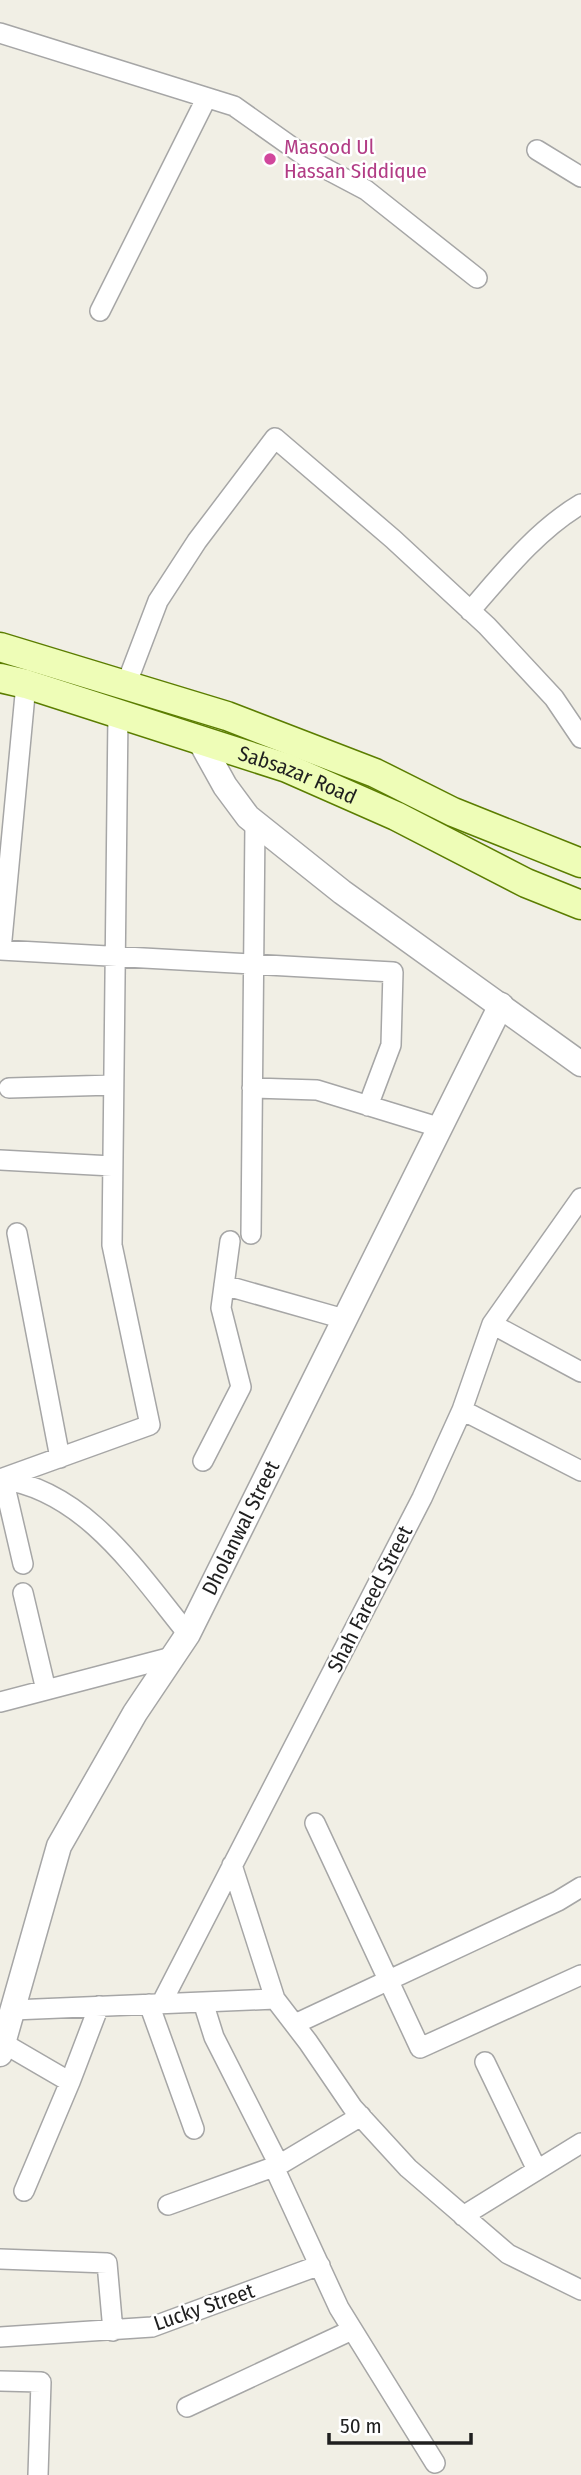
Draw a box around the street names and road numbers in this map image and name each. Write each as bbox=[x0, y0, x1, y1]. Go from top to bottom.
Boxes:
street label: Sabsazar Road bbox=[235, 740, 361, 810]
street label: Dholanwal Street bbox=[196, 1456, 285, 1599]
street label: Shah Fareed Street bbox=[322, 1521, 418, 1677]
street label: Lucky Street bbox=[150, 2278, 258, 2336]

